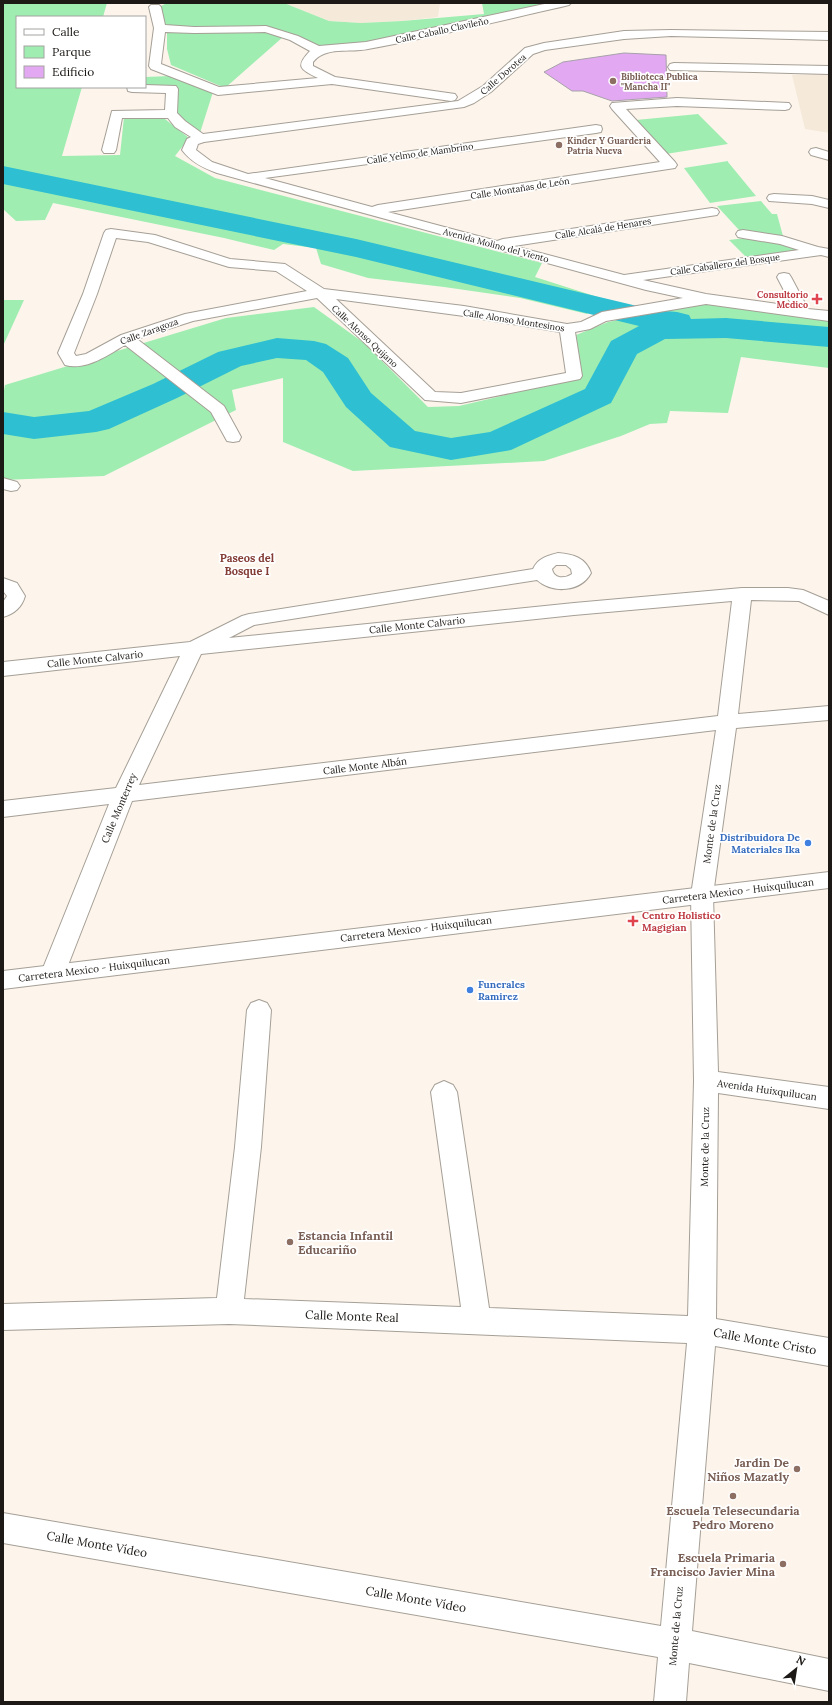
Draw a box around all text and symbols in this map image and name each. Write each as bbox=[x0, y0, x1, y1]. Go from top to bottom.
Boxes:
street label: Calle Caballo Clavileño bbox=[394, 15, 490, 45]
legend bbox=[16, 16, 146, 88]
text: Calle bbox=[52, 24, 80, 39]
text: Parque bbox=[52, 44, 92, 59]
street label: Calle Dorotea bbox=[478, 51, 528, 97]
text: Edificio bbox=[52, 64, 94, 79]
place label: Biblioteca Publica "Mancha II" bbox=[621, 71, 698, 92]
marker: Biblioteca Publica "Mancha II" bbox=[608, 76, 618, 86]
place label: Kinder Y Guarderia Patria Nueva bbox=[567, 135, 651, 156]
street label: Calle Yelmo de Mambrino bbox=[366, 140, 474, 166]
marker: Kinder Y Guarderia Patria Nueva bbox=[554, 140, 564, 150]
street label: Calle Montañas de León bbox=[470, 175, 571, 201]
street label: Calle Alcalá de Henares bbox=[554, 215, 652, 241]
street label: Avenida Molino del Viento bbox=[441, 225, 550, 264]
street label: Calle Caballero del Bosque bbox=[669, 251, 781, 277]
place label: Consultorio Medico bbox=[757, 289, 808, 310]
marker: Consultorio Medico bbox=[811, 293, 823, 305]
street label: Calle Alonso Quijano bbox=[330, 302, 400, 370]
street label: Calle Alonso Montesinos bbox=[463, 307, 565, 333]
street label: Calle Zaragoza bbox=[118, 315, 180, 347]
district label: Paseos del Bosque I bbox=[220, 551, 275, 578]
street label: Calle Monte Calvario bbox=[368, 613, 466, 637]
street label: Calle Monte Calvario bbox=[46, 647, 144, 671]
street label: Calle Monte Albán bbox=[322, 754, 408, 778]
street label: Calle Monterrey bbox=[98, 770, 140, 845]
street label: Monte de la Cruz bbox=[700, 784, 724, 864]
place label: Distribuidora De Materiales Ika bbox=[720, 831, 801, 856]
marker: Distribuidora De Materiales Ika bbox=[803, 838, 813, 848]
street label: Carretera Mexico - Huixquilucan bbox=[661, 875, 815, 907]
place label: Centro Holistico Magigian bbox=[642, 909, 721, 934]
street label: Carretera Mexico - Huixquilucan bbox=[339, 913, 493, 945]
marker: Centro Holistico Magigian bbox=[627, 915, 639, 927]
street label: Carretera Mexico - Huixquilucan bbox=[17, 953, 171, 985]
place label: Funerales Ramirez bbox=[478, 978, 525, 1003]
marker: Funerales Ramirez bbox=[465, 985, 475, 995]
street label: Avenida Huixquilucan bbox=[715, 1076, 818, 1103]
street label: Monte de la Cruz bbox=[698, 1107, 712, 1187]
place label: Estancia Infantil Educariño bbox=[298, 1228, 393, 1257]
marker: Estancia Infantil Educariño bbox=[285, 1237, 295, 1247]
street label: Calle Monte Real bbox=[305, 1307, 399, 1325]
street label: Calle Monte Cristo bbox=[712, 1325, 818, 1357]
place label: Jardin De Niños Mazatly bbox=[707, 1455, 790, 1484]
marker: Jardin De Niños Mazatly bbox=[792, 1464, 802, 1474]
marker: Escuela Telesecundaria Pedro Moreno bbox=[728, 1491, 738, 1501]
place label: Escuela Telesecundaria Pedro Moreno bbox=[666, 1503, 800, 1532]
street label: Calle Monte Vídeo bbox=[46, 1528, 148, 1560]
place label: Escuela Primaria Francisco Javier Mina bbox=[650, 1550, 776, 1579]
marker: Escuela Primaria Francisco Javier Mina bbox=[778, 1559, 788, 1569]
street label: Calle Monte Vídeo bbox=[365, 1583, 467, 1615]
street label: Monte de la Cruz bbox=[666, 1586, 686, 1666]
north arrow bbox=[776, 1649, 816, 1689]
text: N bbox=[794, 1652, 809, 1669]

